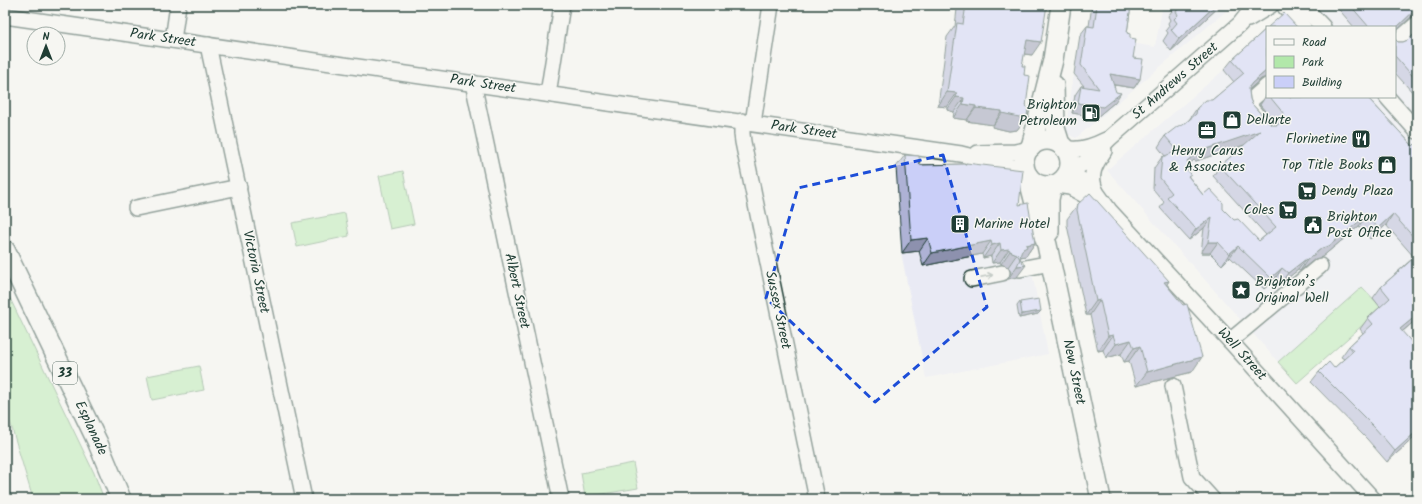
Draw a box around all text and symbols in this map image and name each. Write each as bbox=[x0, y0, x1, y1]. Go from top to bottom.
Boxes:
street label: Park Street bbox=[129, 22, 198, 54]
north arrow bbox=[26, 26, 66, 66]
legend bbox=[1266, 26, 1396, 98]
text: N bbox=[43, 28, 50, 46]
text: Road bbox=[1302, 33, 1327, 52]
street label: St Andrews Street bbox=[1127, 37, 1224, 125]
text: Park bbox=[1302, 53, 1324, 72]
street label: Park Street bbox=[449, 68, 518, 100]
text: Building bbox=[1302, 73, 1342, 92]
place label: Brighton Petroleum bbox=[1019, 94, 1077, 132]
fuel station icon: Brighton Petroleum bbox=[1080, 102, 1102, 124]
shop icon: Dellarte bbox=[1221, 109, 1243, 131]
place label: Dellarte bbox=[1246, 109, 1292, 131]
street label: Park Street bbox=[770, 114, 839, 146]
office icon: Henry Carus & Associates bbox=[1196, 119, 1218, 141]
place label: Florinetine bbox=[1286, 128, 1348, 150]
restaurant icon: Florinetine bbox=[1350, 128, 1372, 150]
place label: Henry Carus & Associates bbox=[1169, 140, 1245, 178]
place label: Top Title Books bbox=[1281, 154, 1373, 176]
shop icon: Top Title Books bbox=[1376, 154, 1398, 176]
supermarket icon: Dendy Plaza bbox=[1296, 180, 1318, 202]
place label: Dendy Plaza bbox=[1321, 180, 1393, 202]
place label: Coles bbox=[1244, 199, 1274, 221]
supermarket icon: Coles bbox=[1277, 199, 1299, 221]
place label: Brighton Post Office bbox=[1327, 206, 1392, 244]
building icon: Marine Hotel bbox=[949, 213, 971, 235]
place label: Marine Hotel bbox=[974, 213, 1050, 235]
public building icon: Brighton Post Office bbox=[1302, 214, 1324, 236]
street label: Victoria Street bbox=[236, 228, 276, 316]
street label: Albert Street bbox=[498, 251, 536, 331]
street label: Sussex Street bbox=[759, 269, 797, 352]
one-way arrow bbox=[980, 271, 993, 279]
place label: Brighton’s Original Well bbox=[1255, 271, 1329, 309]
place icon: Brighton’s Original Well bbox=[1230, 279, 1252, 301]
street label: Well Street bbox=[1212, 322, 1272, 386]
street label: New Street bbox=[1056, 337, 1092, 407]
road number: 33 bbox=[53, 362, 77, 384]
street label: Esplanade bbox=[69, 397, 114, 460]

